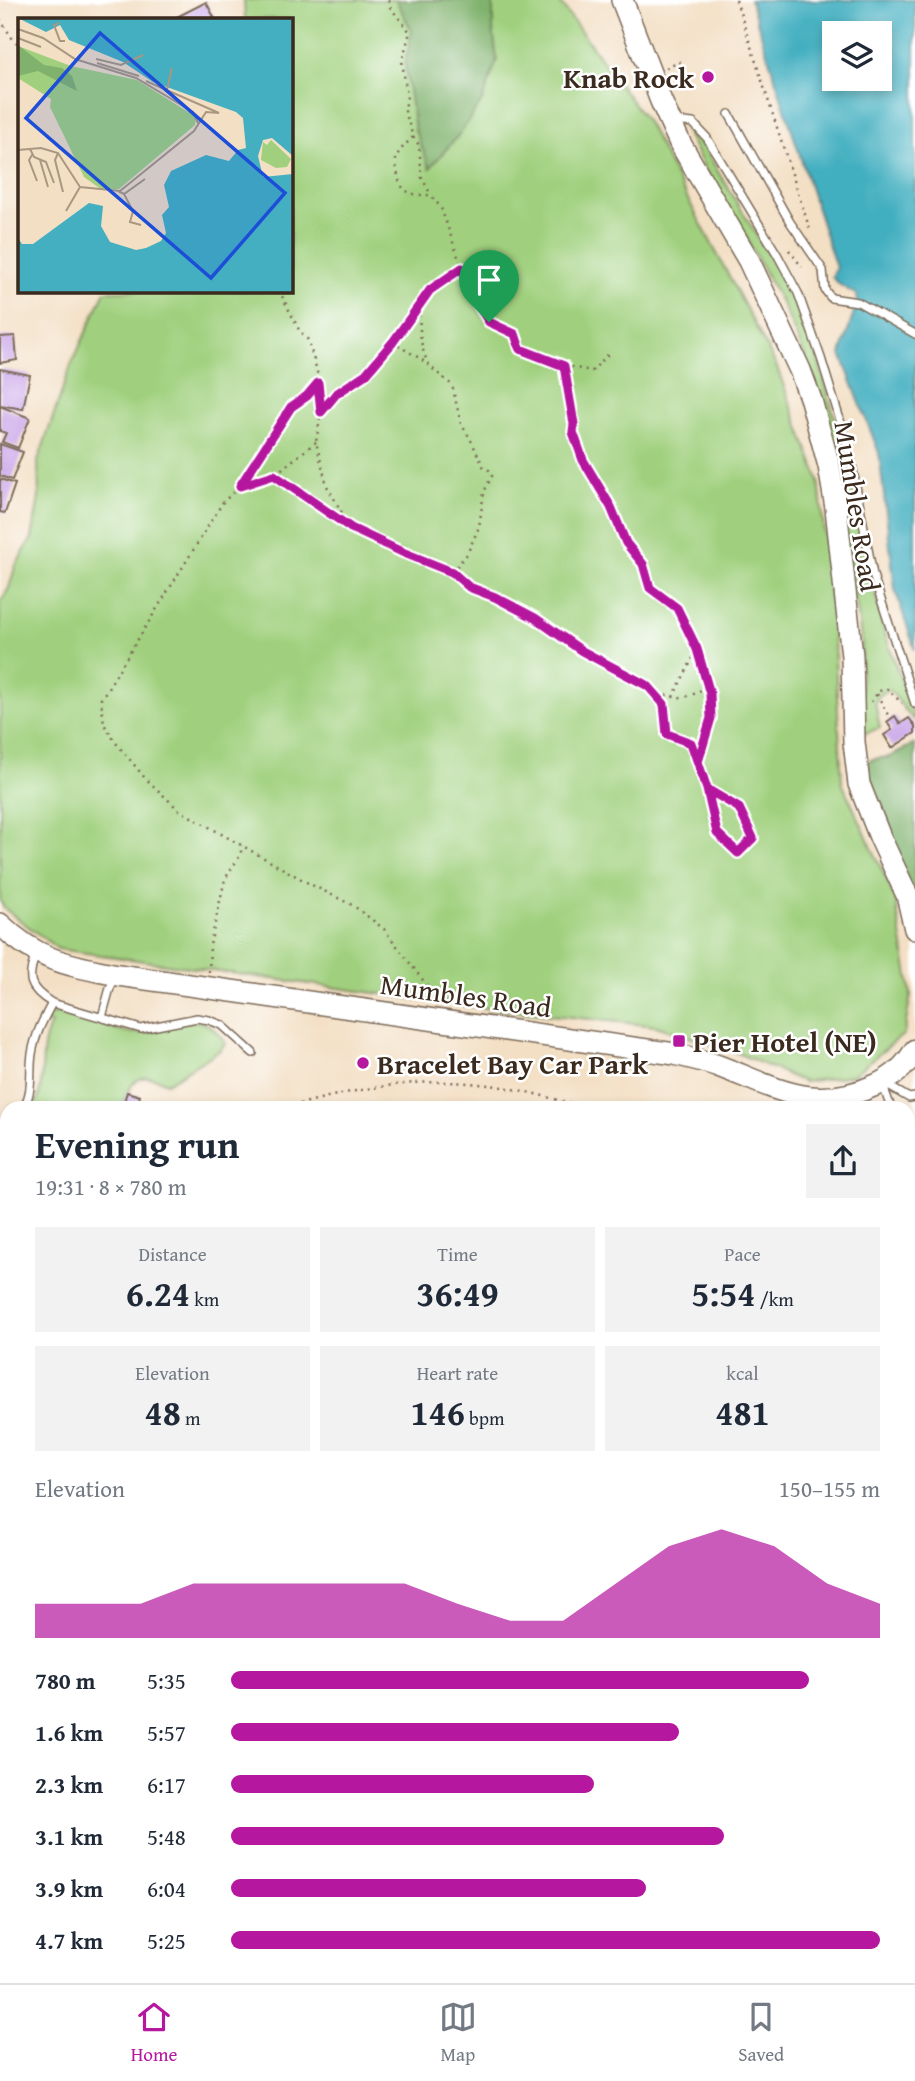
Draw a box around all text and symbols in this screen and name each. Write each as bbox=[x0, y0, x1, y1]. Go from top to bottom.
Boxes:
inset map bbox=[18, 18, 292, 292]
map controls bbox=[822, 21, 892, 91]
button: layers bbox=[822, 21, 892, 91]
place label: Knab Rock bbox=[563, 57, 695, 98]
marker: Knab Rock bbox=[700, 69, 716, 85]
pin bbox=[459, 250, 519, 322]
icon: arrive bbox=[470, 261, 508, 299]
street label: Mumbles Road bbox=[824, 418, 892, 594]
street label: Mumbles Road bbox=[378, 963, 554, 1027]
place label: Pier Hotel (NE) bbox=[693, 1021, 877, 1062]
marker: Pier Hotel (NE) bbox=[671, 1033, 687, 1049]
place label: Bracelet Bay Car Park bbox=[377, 1043, 649, 1084]
marker: Bracelet Bay Car Park bbox=[355, 1055, 371, 1071]
text: Evening run bbox=[35, 1116, 239, 1172]
button: share bbox=[806, 1124, 880, 1198]
text: 19:31 · 8 × 780 m bbox=[35, 1170, 187, 1203]
text: Distance bbox=[138, 1240, 207, 1268]
text: Time bbox=[437, 1240, 478, 1268]
text: Pace bbox=[724, 1240, 761, 1268]
text: 6.24 bbox=[126, 1268, 190, 1319]
text: 36:49 bbox=[416, 1268, 499, 1319]
text: 5:54 bbox=[691, 1268, 755, 1319]
text: km bbox=[190, 1285, 219, 1313]
text: /km bbox=[755, 1285, 794, 1313]
text: Elevation bbox=[135, 1359, 210, 1387]
text: Heart rate bbox=[417, 1359, 498, 1387]
text: kcal bbox=[726, 1359, 759, 1387]
text: 48 bbox=[145, 1387, 181, 1438]
text: 146 bbox=[410, 1387, 465, 1438]
text: 481 bbox=[715, 1387, 770, 1438]
text: m bbox=[181, 1404, 200, 1432]
text: bpm bbox=[465, 1404, 505, 1432]
text: Elevation bbox=[35, 1472, 125, 1505]
text: 150–155 m bbox=[779, 1472, 880, 1505]
text: 780 m bbox=[35, 1664, 96, 1697]
text: 5:35 bbox=[147, 1664, 186, 1697]
text: 1.6 km bbox=[35, 1716, 103, 1749]
text: 5:57 bbox=[147, 1716, 186, 1749]
text: 2.3 km bbox=[35, 1768, 103, 1801]
text: 6:17 bbox=[147, 1768, 186, 1801]
text: 3.1 km bbox=[35, 1820, 103, 1853]
text: 5:48 bbox=[147, 1820, 186, 1853]
text: 3.9 km bbox=[35, 1872, 103, 1905]
text: 6:04 bbox=[147, 1872, 186, 1905]
text: 4.7 km bbox=[35, 1924, 103, 1957]
text: 5:25 bbox=[147, 1924, 186, 1957]
tab: Home bbox=[131, 1998, 177, 2068]
tab: Map bbox=[439, 1998, 477, 2068]
tab: Saved bbox=[738, 1998, 784, 2068]

